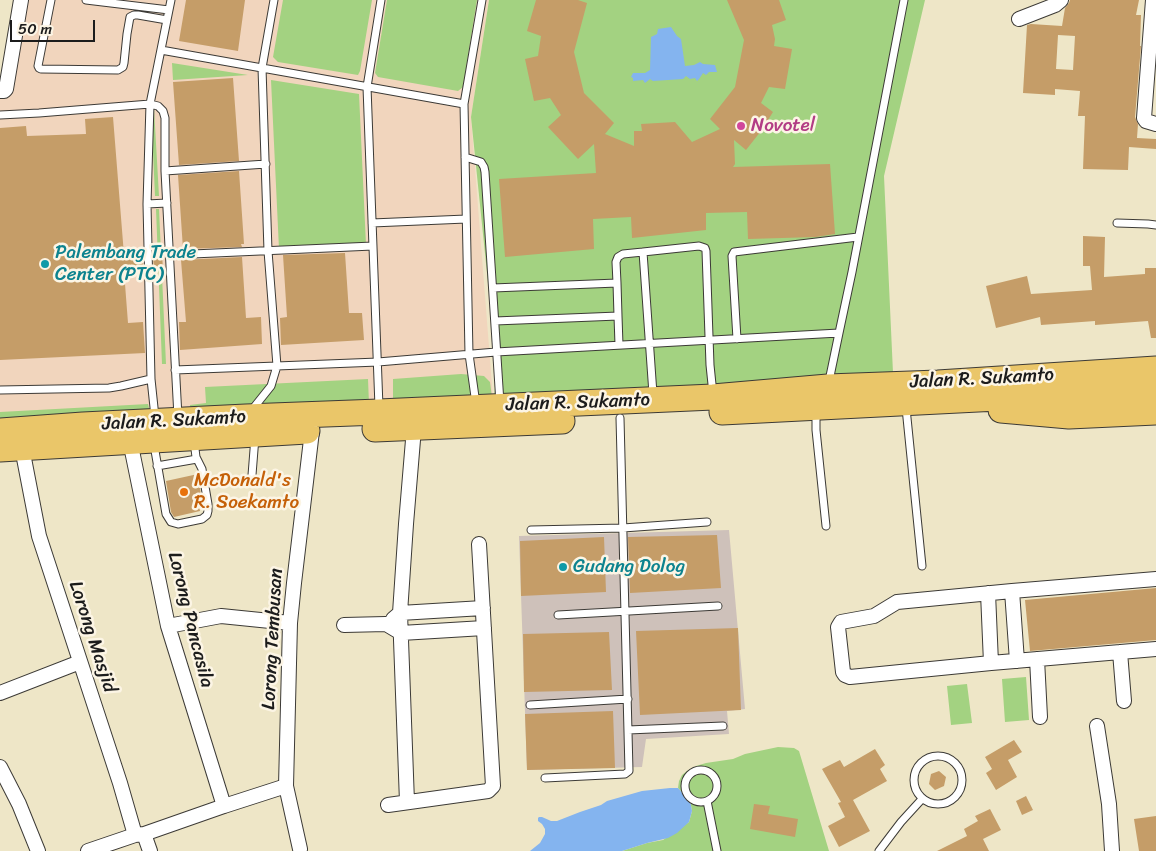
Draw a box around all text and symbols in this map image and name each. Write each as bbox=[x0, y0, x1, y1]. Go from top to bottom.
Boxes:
scale bar bbox=[12, 10, 98, 42]
text: 50 m bbox=[18, 16, 52, 42]
place label: Novotel bbox=[751, 115, 815, 137]
marker: Novotel bbox=[735, 120, 747, 132]
place label: Palembang Trade Center (PTC) bbox=[55, 242, 196, 286]
marker: Palembang Trade Center (PTC) bbox=[39, 258, 51, 270]
street label: Jalan R. Sukamto bbox=[909, 364, 1055, 394]
street label: Jalan R. Sukamto bbox=[506, 389, 650, 417]
street label: Jalan R. Sukamto bbox=[101, 406, 247, 436]
place label: McDonald's R. Soekamto bbox=[194, 470, 299, 514]
marker: McDonald's R. Soekamto bbox=[178, 486, 190, 498]
street label: Lorong Pancasila bbox=[162, 550, 218, 690]
place label: Gudang Dolog bbox=[573, 556, 685, 578]
marker: Gudang Dolog bbox=[557, 561, 569, 573]
street label: Lorong Tembusan bbox=[258, 568, 288, 710]
street label: Lorong Masjid bbox=[63, 578, 121, 696]

